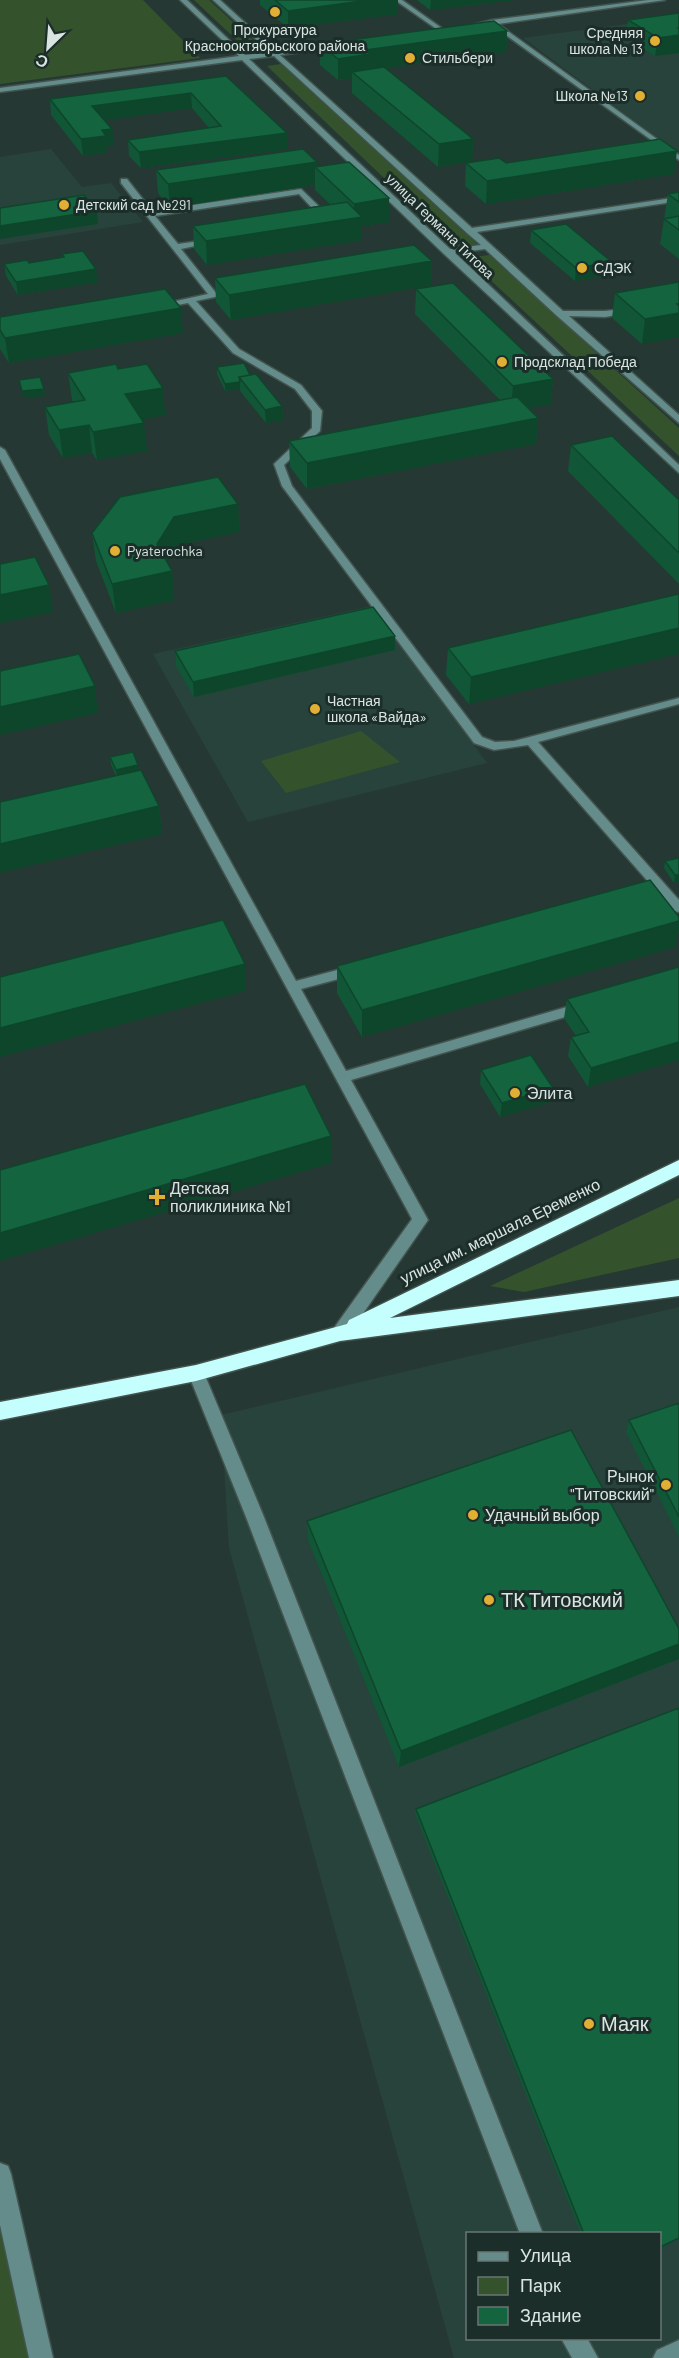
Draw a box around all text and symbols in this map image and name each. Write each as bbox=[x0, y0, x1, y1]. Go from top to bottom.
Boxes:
marker: Прокуратура Краснооктябрьского района bbox=[268, 5, 282, 19]
north arrow bbox=[18, 18, 78, 78]
place label: Прокуратура Краснооктябрьского района bbox=[185, 21, 365, 54]
place label: Средняя школа № 13 bbox=[569, 24, 643, 57]
marker: Средняя школа № 13 bbox=[648, 34, 662, 48]
place label: Стильбери bbox=[422, 49, 493, 66]
text: С bbox=[32, 51, 51, 73]
marker: Стильбери bbox=[403, 51, 417, 65]
place label: Школа №13 bbox=[556, 87, 628, 104]
marker: Школа №13 bbox=[633, 89, 647, 103]
street label: улица Германа Титова bbox=[383, 169, 498, 282]
place label: Детский сад №291 bbox=[76, 196, 191, 213]
marker: Детский сад №291 bbox=[57, 198, 71, 212]
place label: СДЭК bbox=[594, 259, 632, 276]
marker: СДЭК bbox=[575, 261, 589, 275]
place label: Продсклад Победа bbox=[514, 353, 637, 370]
marker: Продсклад Победа bbox=[495, 355, 509, 369]
place label: Pyaterochka bbox=[127, 542, 203, 559]
marker: Pyaterochka bbox=[108, 544, 122, 558]
place label: Частная школа «Вайда» bbox=[327, 692, 427, 725]
marker: Частная школа «Вайда» bbox=[308, 702, 322, 716]
place label: Элита bbox=[527, 1083, 572, 1102]
marker: Элита bbox=[508, 1086, 522, 1100]
street label: улица им. маршала Еременко bbox=[397, 1174, 603, 1287]
place label: Детская поликлиника №1 bbox=[170, 1178, 291, 1215]
marker: Детская поликлиника №1 bbox=[148, 1188, 166, 1206]
place label: Рынок "Титовский" bbox=[570, 1466, 655, 1503]
marker: Рынок "Титовский" bbox=[659, 1478, 673, 1492]
place label: Удачный выбор bbox=[485, 1505, 600, 1524]
marker: Удачный выбор bbox=[466, 1508, 480, 1522]
place label: ТК Титовский bbox=[501, 1587, 623, 1611]
marker: ТК Титовский bbox=[482, 1593, 496, 1607]
place label: Маяк bbox=[601, 2011, 649, 2035]
marker: Маяк bbox=[582, 2017, 596, 2031]
legend bbox=[466, 2232, 661, 2340]
text: Улица bbox=[520, 2244, 572, 2266]
text: Парк bbox=[520, 2274, 561, 2296]
text: Здание bbox=[520, 2304, 581, 2326]

